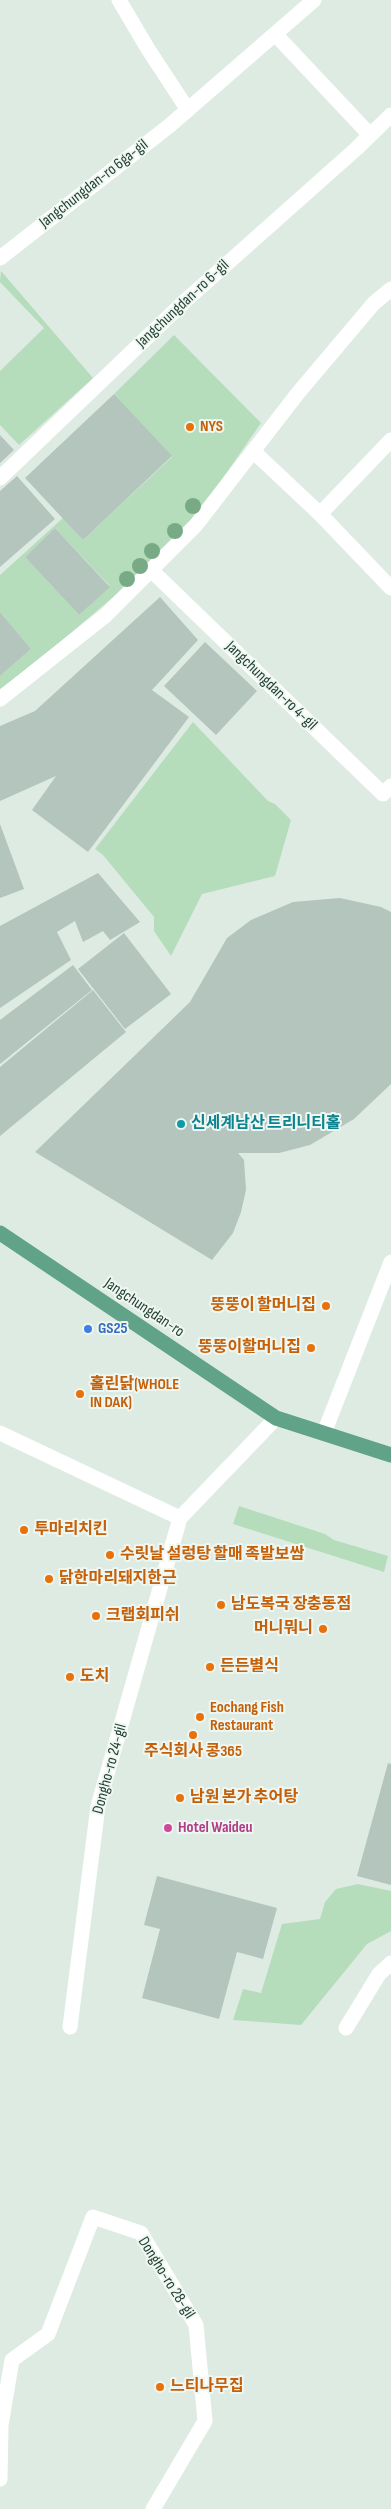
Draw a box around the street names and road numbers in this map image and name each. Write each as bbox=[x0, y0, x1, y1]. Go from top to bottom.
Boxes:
street label: Jangchungdan-ro 6ga-gil bbox=[36, 136, 152, 232]
street label: Jangchungdan-ro 6-gil bbox=[132, 256, 234, 352]
street label: Jangchungdan-ro 4-gil bbox=[221, 637, 321, 735]
street label: Jangchungdan-ro bbox=[100, 1274, 188, 1342]
street label: Dongho-ro 24-gil bbox=[89, 1722, 131, 1816]
street label: Dongho-ro 28-gil bbox=[133, 2234, 199, 2322]

